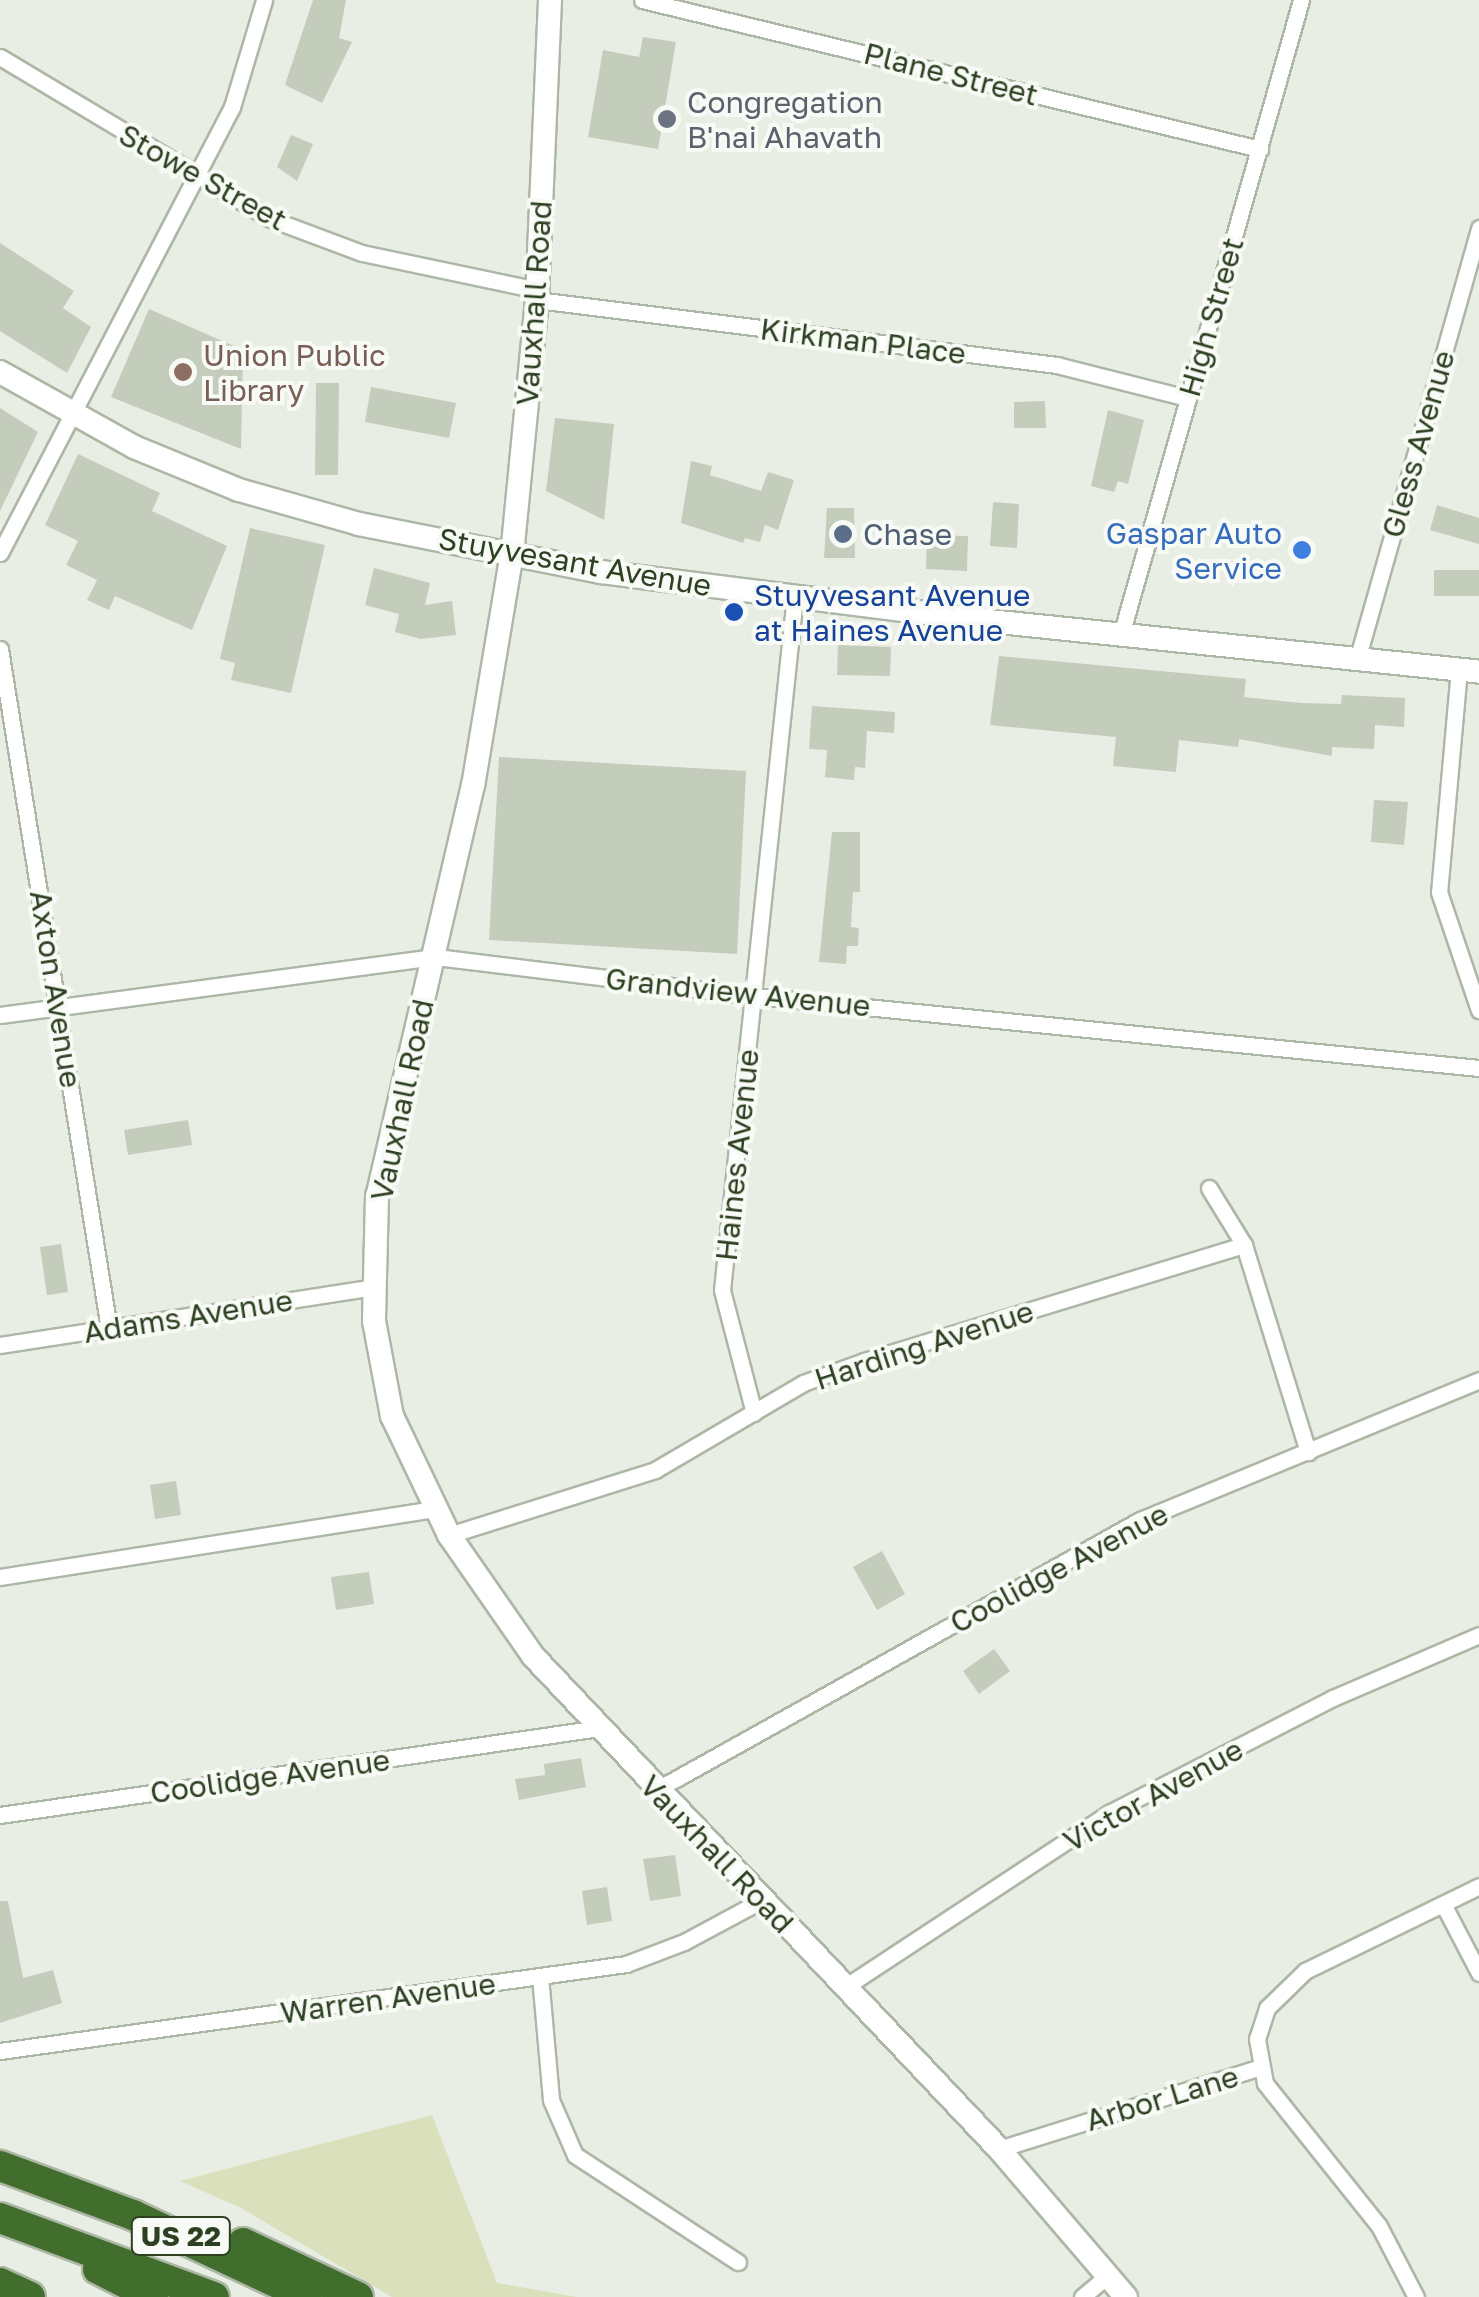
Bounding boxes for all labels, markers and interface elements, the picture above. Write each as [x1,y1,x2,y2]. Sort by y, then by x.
street label: Plane Street [860,35,1042,113]
place label: Congregation B'nai Ahavath [687,84,883,154]
marker: Congregation B'nai Ahavath [656,108,678,130]
street label: Stowe Street [113,116,293,238]
street label: Vauxhall Road [509,199,559,407]
street label: High Street [1171,233,1251,401]
street label: Kirkman Place [758,311,968,371]
place label: Union Public Library [203,337,386,408]
street label: Gless Avenue [1374,346,1462,542]
marker: Union Public Library [172,361,194,383]
place label: Gaspar Auto Service [1106,515,1282,586]
place label: Chase [863,516,952,552]
street label: Stuyvesant Avenue [436,520,714,604]
marker: Chase [832,523,854,545]
marker: Gaspar Auto Service [1291,539,1313,561]
place label: Stuyvesant Avenue at Haines Avenue [754,577,1030,648]
marker: Stuyvesant Avenue at Haines Avenue [723,601,745,623]
street label: Axton Avenue [23,888,89,1090]
street label: Grandview Avenue [604,960,872,1024]
street label: Vauxhall Road [363,996,441,1204]
street label: Haines Avenue [708,1047,766,1263]
street label: Adams Avenue [81,1282,295,1350]
street label: Harding Avenue [810,1293,1038,1397]
street label: Coolidge Avenue [944,1495,1174,1641]
street label: Victor Avenue [1057,1731,1249,1859]
street label: Coolidge Avenue [148,1741,392,1811]
street label: Vauxhall Road [633,1768,801,1940]
street label: Warren Avenue [278,1965,498,2031]
street label: Arbor Lane [1081,2058,1243,2138]
road number: US 22 [128,2213,234,2259]

